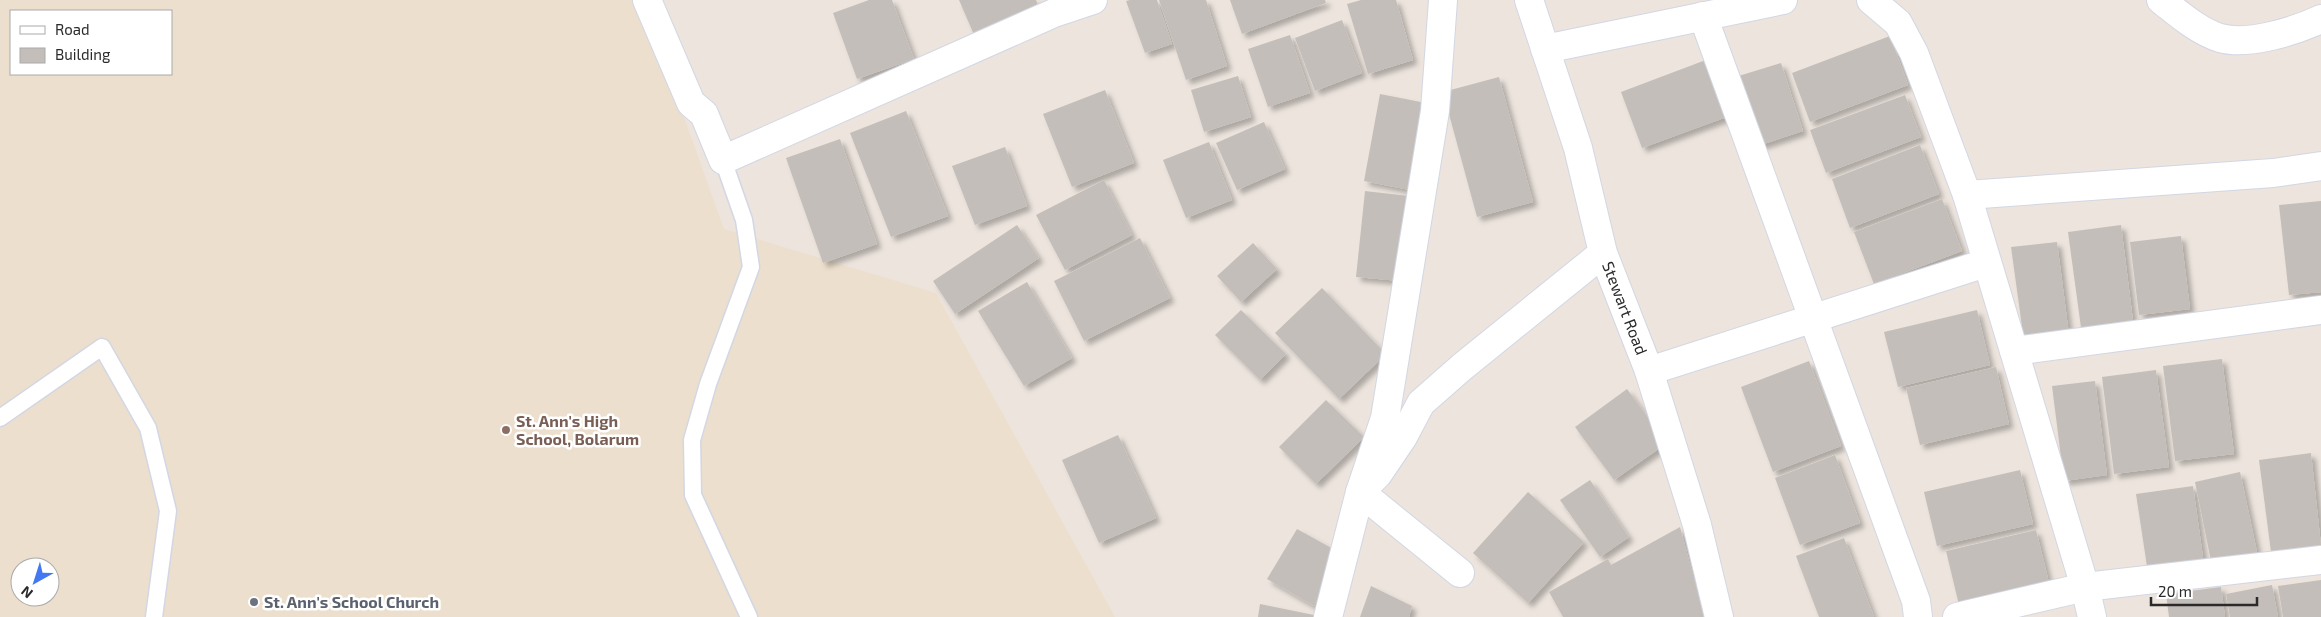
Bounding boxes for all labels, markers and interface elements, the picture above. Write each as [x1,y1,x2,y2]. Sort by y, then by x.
legend [10,10,172,75]
text: Road [55,20,90,38]
text: Building [55,45,111,63]
street label: Stewart Road [1599,258,1652,357]
place label: St. Ann's High School, Bolarum [516,411,639,448]
marker: St. Ann's High School, Bolarum [500,424,512,436]
north arrow [10,557,60,607]
scale bar [2151,574,2257,606]
text: 20 m [2158,582,2192,600]
text: N [17,583,36,602]
place label: St. Ann's School Church [264,592,439,611]
marker: St. Ann's School Church [248,596,260,608]

